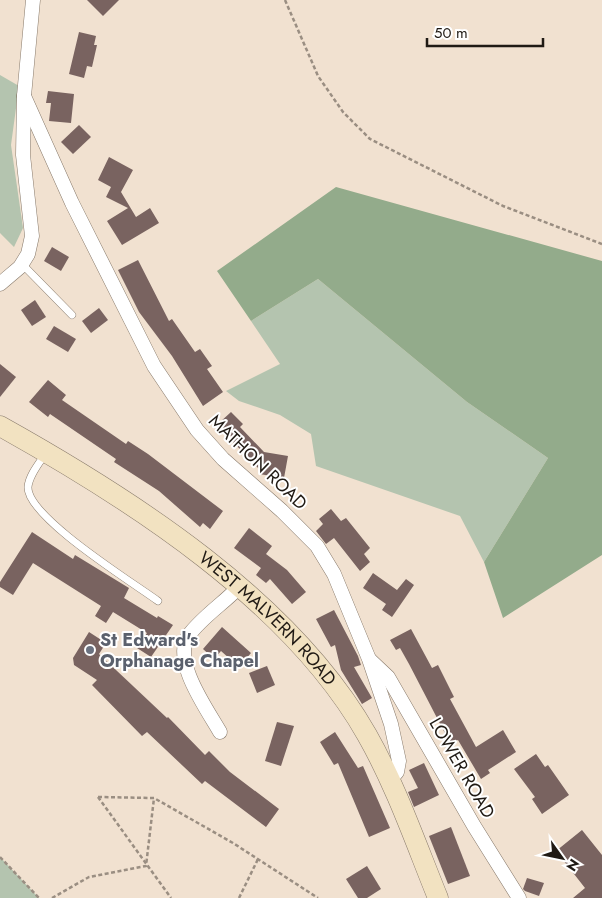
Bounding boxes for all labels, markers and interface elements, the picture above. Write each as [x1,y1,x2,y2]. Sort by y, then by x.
scale bar [427,15,543,47]
text: 50 m [434,22,468,44]
street label: MATHON ROAD [203,408,313,516]
street label: WEST MALVERN ROAD [193,545,342,691]
place label: St Edward's Orphanage Chapel [100,627,259,674]
marker: St Edward's Orphanage Chapel [84,644,96,656]
street label: LOWER ROAD [423,713,501,823]
north arrow [537,833,587,883]
text: N [561,855,584,875]

